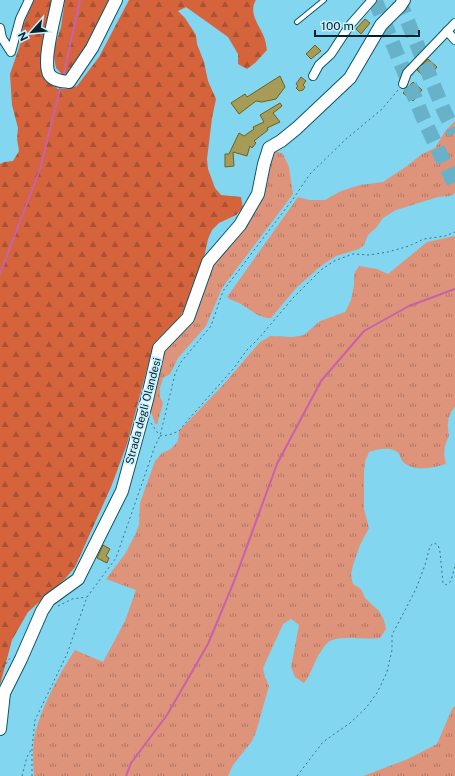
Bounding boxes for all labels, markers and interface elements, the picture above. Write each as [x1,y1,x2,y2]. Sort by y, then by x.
north arrow [12,12,52,52]
scale bar [315,12,419,38]
text: 100 m [321,19,354,33]
text: N [16,30,30,43]
street label: Strada degli Olandesi [123,356,163,466]

